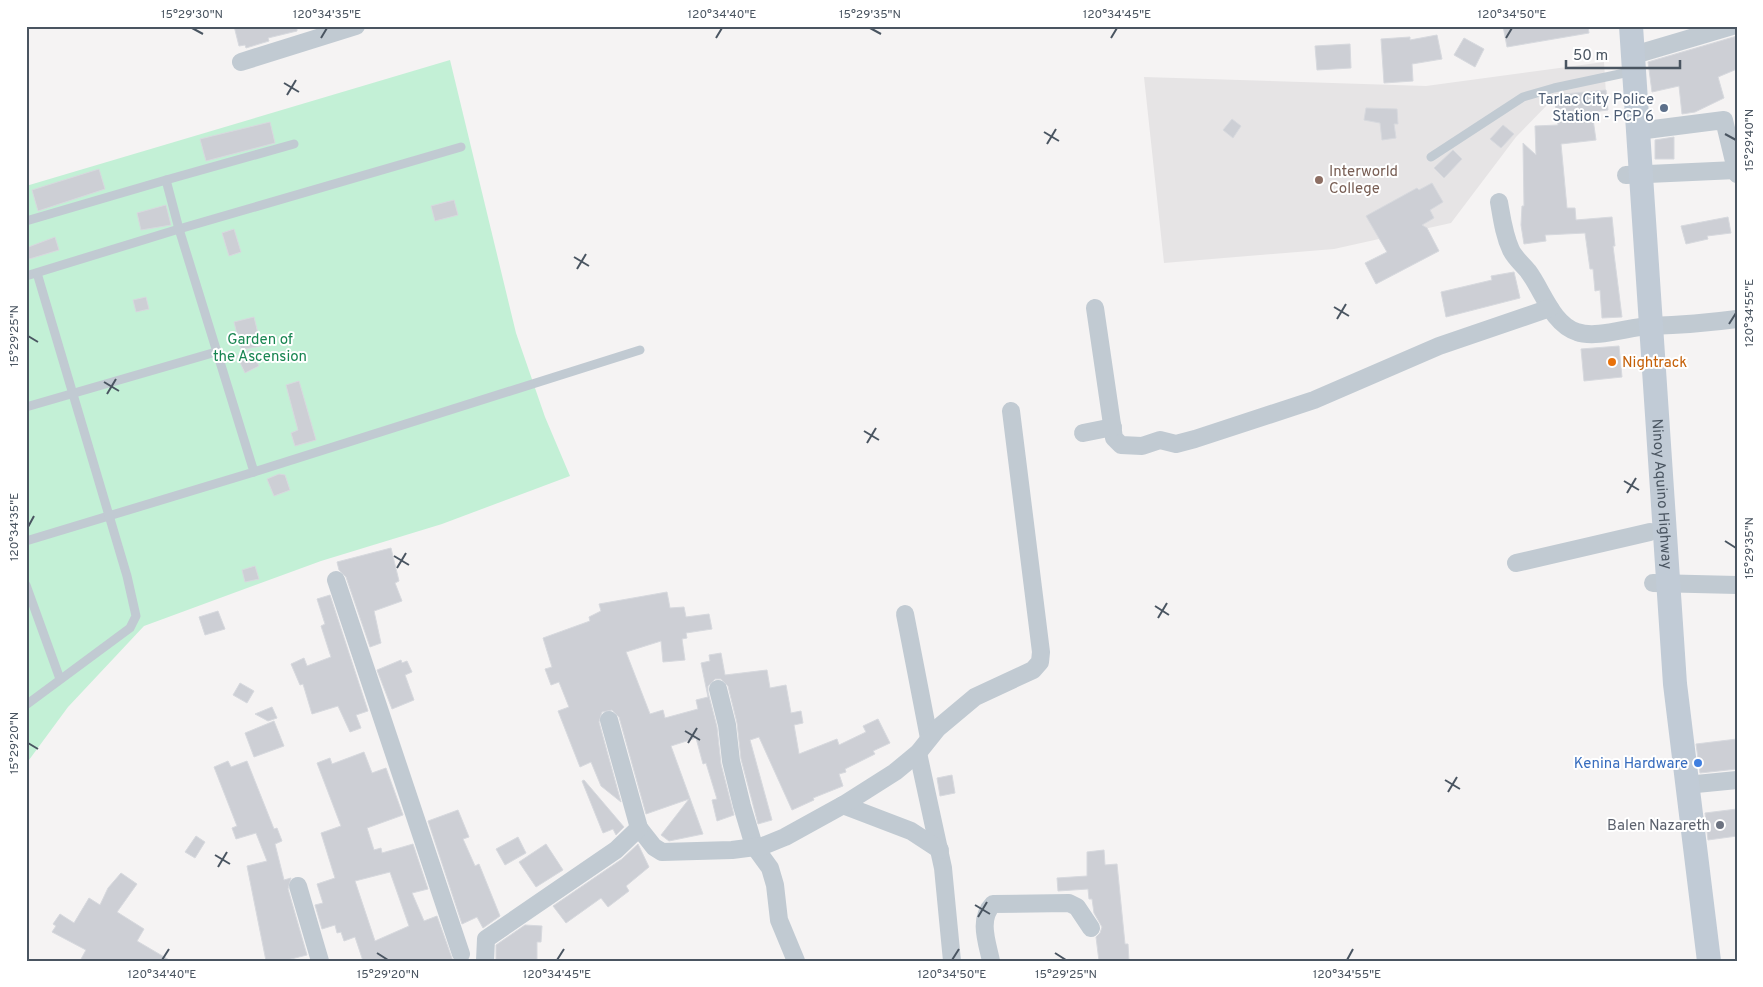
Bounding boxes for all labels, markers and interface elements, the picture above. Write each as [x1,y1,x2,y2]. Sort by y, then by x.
text: 15°29'30"N [161,7,223,23]
text: 120°34'35"E [293,7,361,23]
text: 120°34'40"E [688,7,756,23]
text: 15°29'35"N [839,7,901,23]
text: 120°34'45"E [1083,7,1151,23]
text: 120°34'50"E [1478,7,1546,23]
scale bar [1566,38,1679,70]
text: 50 m [1573,47,1608,66]
place label: Tarlac City Police Station - PCP 6 [1538,91,1654,127]
marker: Tarlac City Police Station - PCP 6 [1658,102,1670,114]
text: 15°29'40"N [1742,109,1758,171]
place label: Interworld College [1329,163,1398,199]
marker: Interworld College [1313,174,1325,186]
text: 120°34'55"E [1742,279,1758,347]
text: 15°29'25"N [7,305,23,367]
park label: Garden of the Ascension [213,331,307,367]
place label: Nightrack [1622,354,1687,373]
marker: Nightrack [1606,356,1618,368]
street label: Ninoy Aquino Highway [1646,418,1675,570]
text: 120°34'35"E [7,493,23,561]
text: 15°29'35"N [1742,517,1758,579]
text: 15°29'20"N [7,712,23,774]
place label: Kenina Hardware [1574,755,1688,774]
marker: Kenina Hardware [1692,757,1704,769]
place label: Balen Nazareth [1607,817,1710,836]
marker: Balen Nazareth [1714,819,1726,831]
text: 120°34'40"E [128,967,196,983]
text: 15°29'20"N [357,967,419,983]
text: 120°34'45"E [523,967,591,983]
text: 120°34'50"E [918,967,986,983]
text: 15°29'25"N [1035,967,1097,983]
text: 120°34'55"E [1313,967,1381,983]

